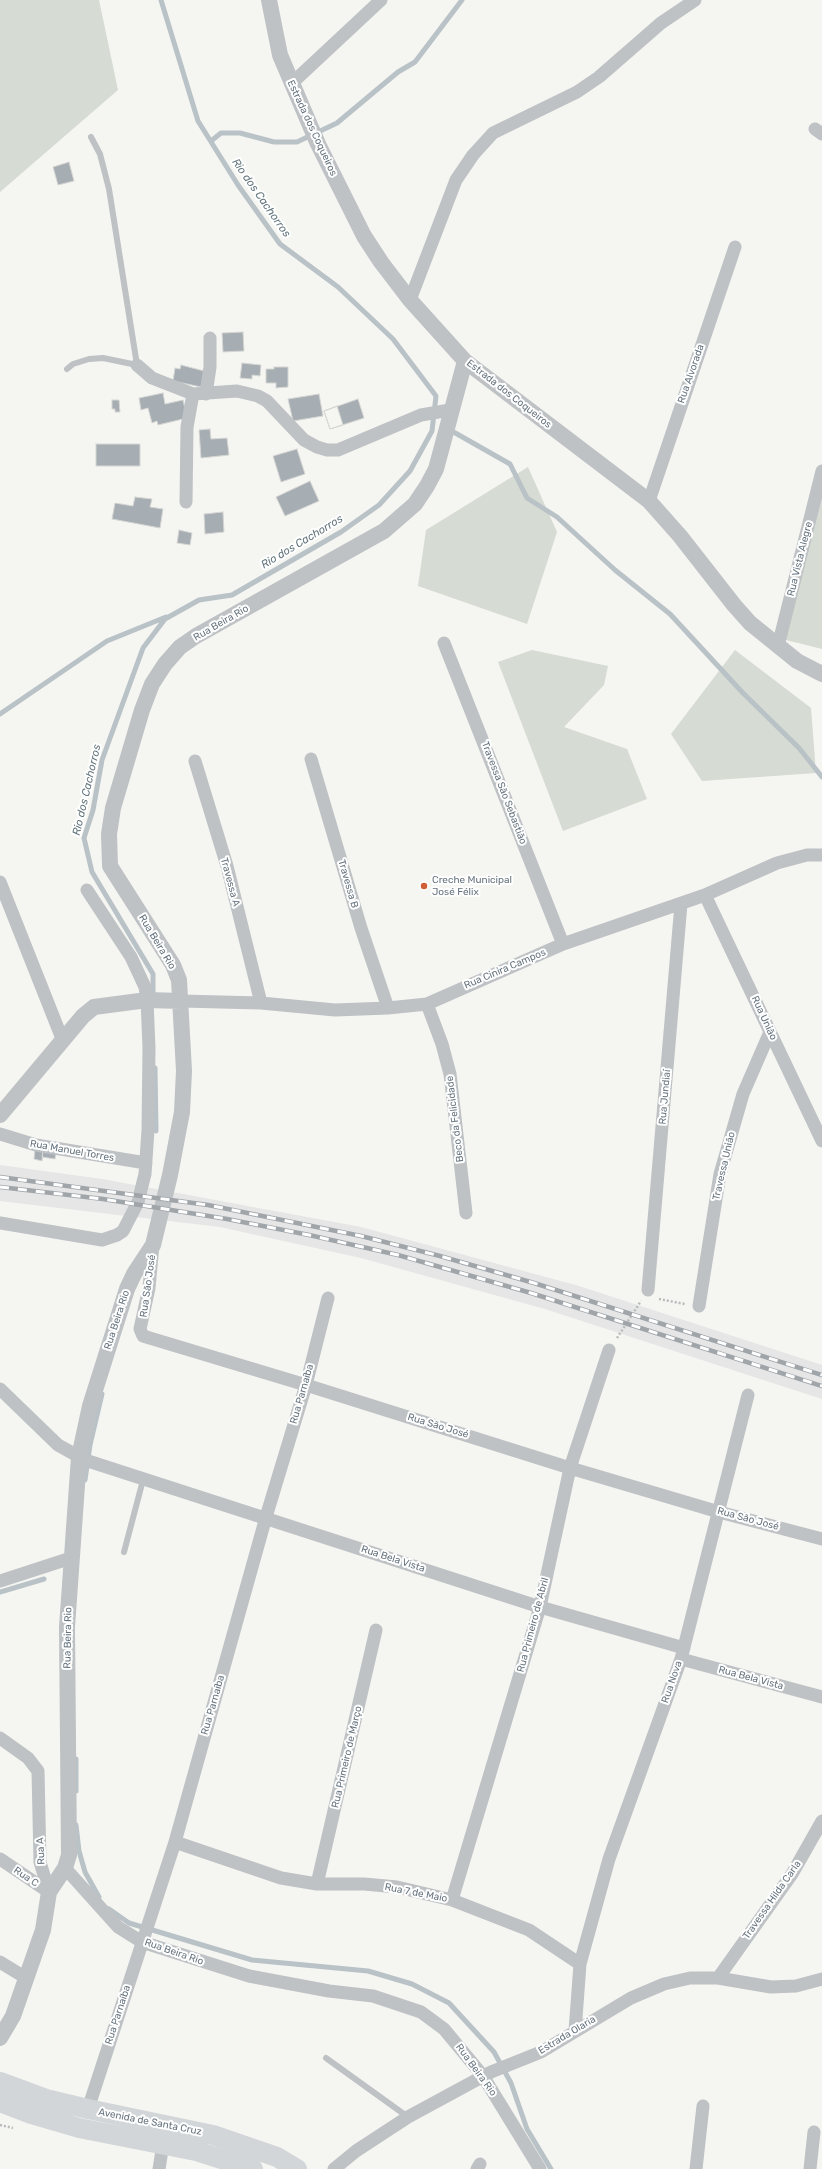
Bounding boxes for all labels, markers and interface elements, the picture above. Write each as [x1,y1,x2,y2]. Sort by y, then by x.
street label: Estrada dos Coqueiros [285,78,339,178]
water label: Rio dos Cachorros [229,156,293,240]
street label: Rua Alvorada [675,343,707,405]
street label: Estrada dos Coqueiros [464,357,554,431]
water label: Rio dos Cachorros [259,512,345,572]
street label: Rua Vista Alegre [785,520,815,598]
street label: Rua Beira Rio [191,602,251,644]
street label: Travessa São Sebastião [479,740,529,846]
water label: Rio dos Cachorros [70,743,104,837]
street label: Travessa A [218,856,242,908]
street label: Travessa B [335,858,361,910]
place label: Creche Municipal José Félix [432,874,512,898]
marker: Creche Municipal José Félix [419,881,429,891]
street label: Rua Beira Rio [136,912,178,972]
street label: Rua Cinira Campos [462,946,548,992]
street label: Rua União [749,994,779,1042]
street label: Rua Jundiaí [657,1069,673,1125]
street label: Beco da Felicidade [444,1075,466,1163]
street label: Travessa União [710,1131,738,1201]
street label: Rua Manuel Torres [29,1138,115,1164]
street label: Rua São José [138,1254,158,1318]
street label: Rua Beira Rio [102,1289,132,1351]
street label: Rua Parnaíba [288,1363,316,1425]
street label: Rua São José [406,1411,470,1441]
street label: Rua São José [716,1505,780,1533]
street label: Rua Bela Vista [359,1543,427,1575]
street label: Rua Primeiro de Abril [515,1576,551,1674]
street label: Rua Beira Rio [61,1607,75,1669]
street label: Rua Nova [659,1659,685,1705]
street label: Rua Bela Vista [717,1664,785,1692]
street label: Rua Parnaíba [199,1674,227,1736]
street label: Rua Primeiro de Março [329,1705,365,1809]
street label: Rua A [34,1837,48,1865]
street label: Travessa Hilda Carla [740,1858,804,1942]
street label: Rua C [11,1864,41,1890]
street label: Rua 7 de Maio [384,1881,448,1905]
street label: Rua Beira Rio [143,1936,205,1968]
street label: Rua Parnaíba [103,1984,133,2046]
street label: Estrada Olaria [536,2013,598,2057]
street label: Rua Beira Rio [453,2042,499,2098]
street label: Avenida de Santa Cruz [97,2106,203,2138]

